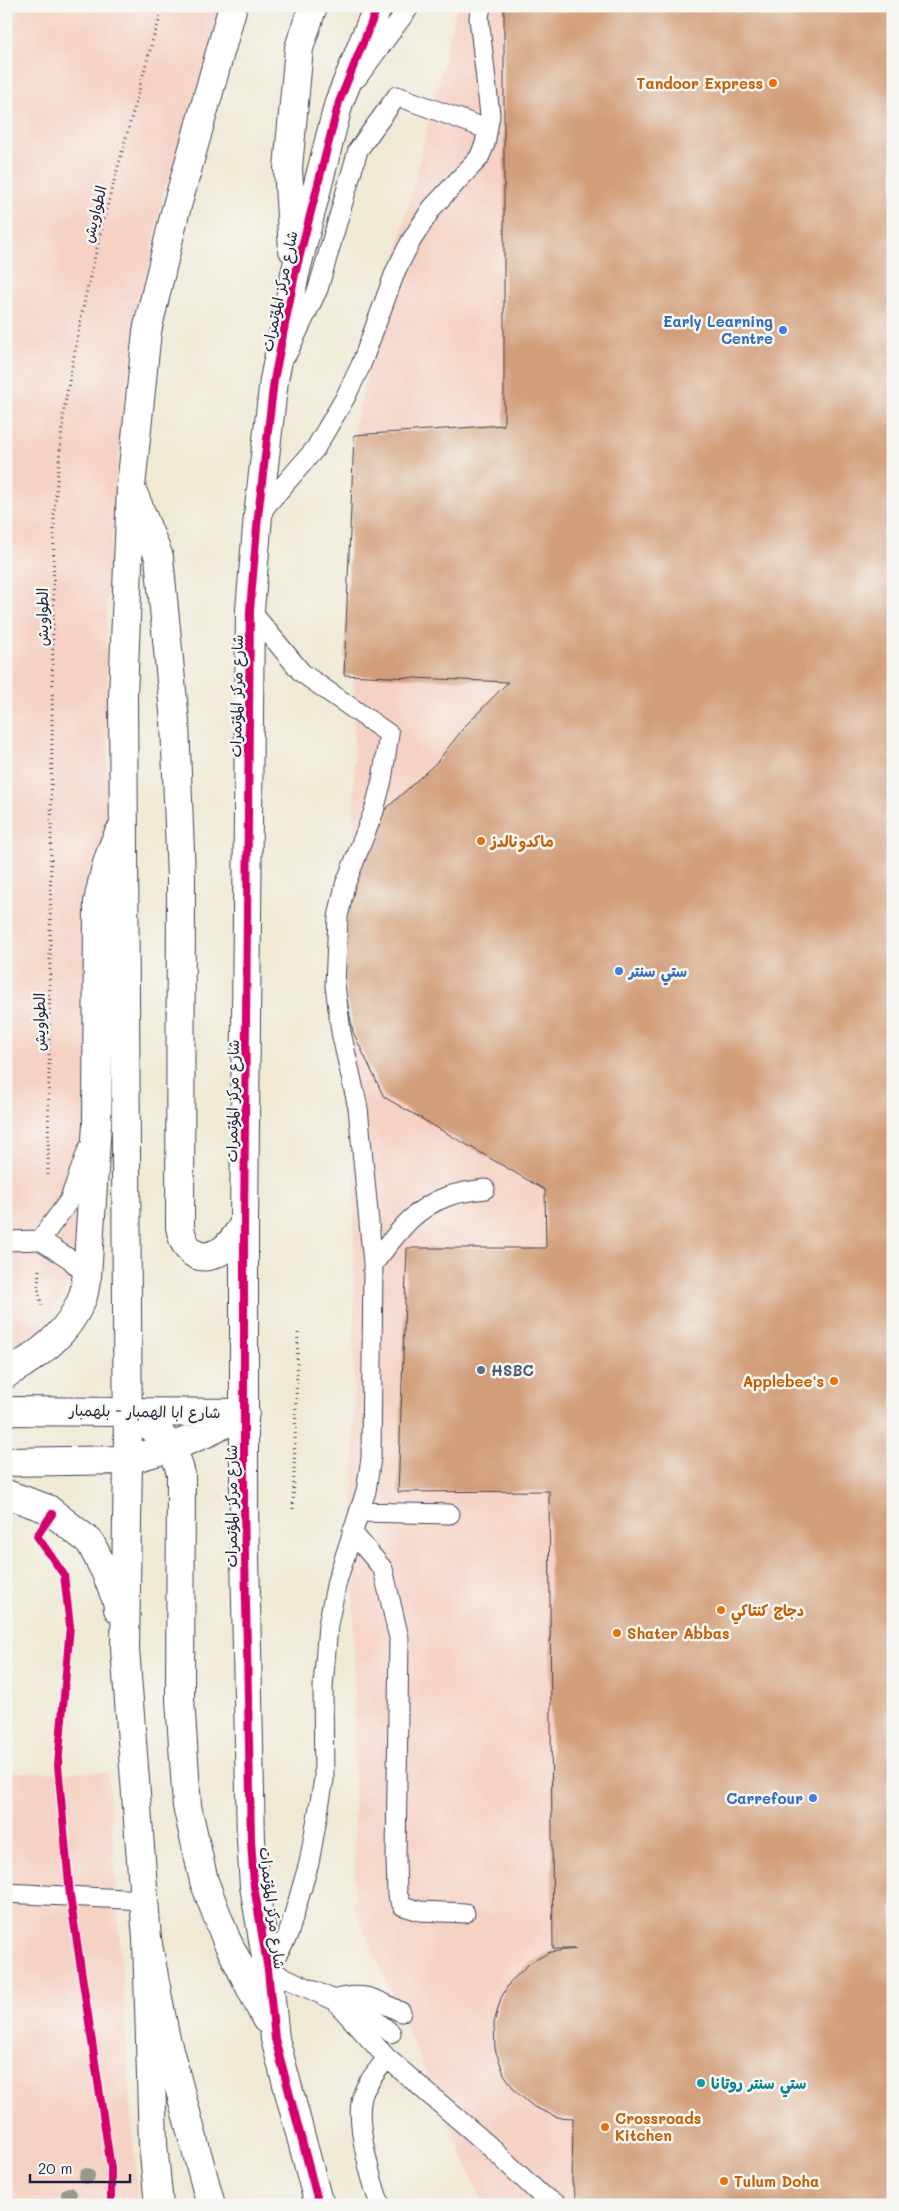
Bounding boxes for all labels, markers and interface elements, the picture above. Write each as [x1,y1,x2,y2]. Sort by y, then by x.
place label: Tandoor Express [637,73,763,93]
marker: Tandoor Express [767,77,779,89]
street label: الطواويش [77,183,111,245]
street label: شارع مركز المؤتمرات [256,229,303,353]
place label: Early Learning Centre [663,311,773,348]
marker: Early Learning Centre [777,324,789,336]
street label: الطواويش [32,588,52,646]
street label: شارع مركز المؤتمرات [225,634,248,758]
place label: ماكدونالدز [489,831,554,852]
marker: ماكدونالدز [475,835,487,847]
place label: ستي سنتر [627,961,687,986]
marker: ستي سنتر [613,965,625,977]
street label: الطواويش [29,993,49,1051]
street label: شارع مركز المؤتمرات [221,1039,244,1163]
place label: HSBC [491,1360,534,1380]
marker: HSBC [475,1364,487,1376]
place label: Applebee's [743,1371,824,1391]
marker: Applebee's [828,1375,840,1387]
street label: شارع ابا الهمبار - بلهمبار [68,1400,221,1423]
street label: شارع مركز المؤتمرات [221,1445,242,1567]
place label: دجاج كنتاكي [731,1600,804,1625]
marker: دجاج كنتاكي [715,1604,727,1616]
place label: Shater Abbas [627,1623,729,1643]
marker: Shater Abbas [611,1627,623,1639]
place label: Carrefour [726,1788,803,1808]
marker: Carrefour [807,1792,819,1804]
street label: شارع مركز المؤتمرات [255,1846,290,1970]
place label: ستي سنتر روتانا [711,2073,806,2098]
marker: ستي سنتر روتانا [695,2077,707,2089]
place label: Crossroads Kitchen [615,2108,701,2145]
marker: Crossroads Kitchen [599,2121,611,2133]
scale bar [30,2151,130,2183]
text: 20 m [38,2158,72,2178]
place label: Tulum Doha [734,2171,819,2191]
marker: Tulum Doha [718,2175,730,2187]

